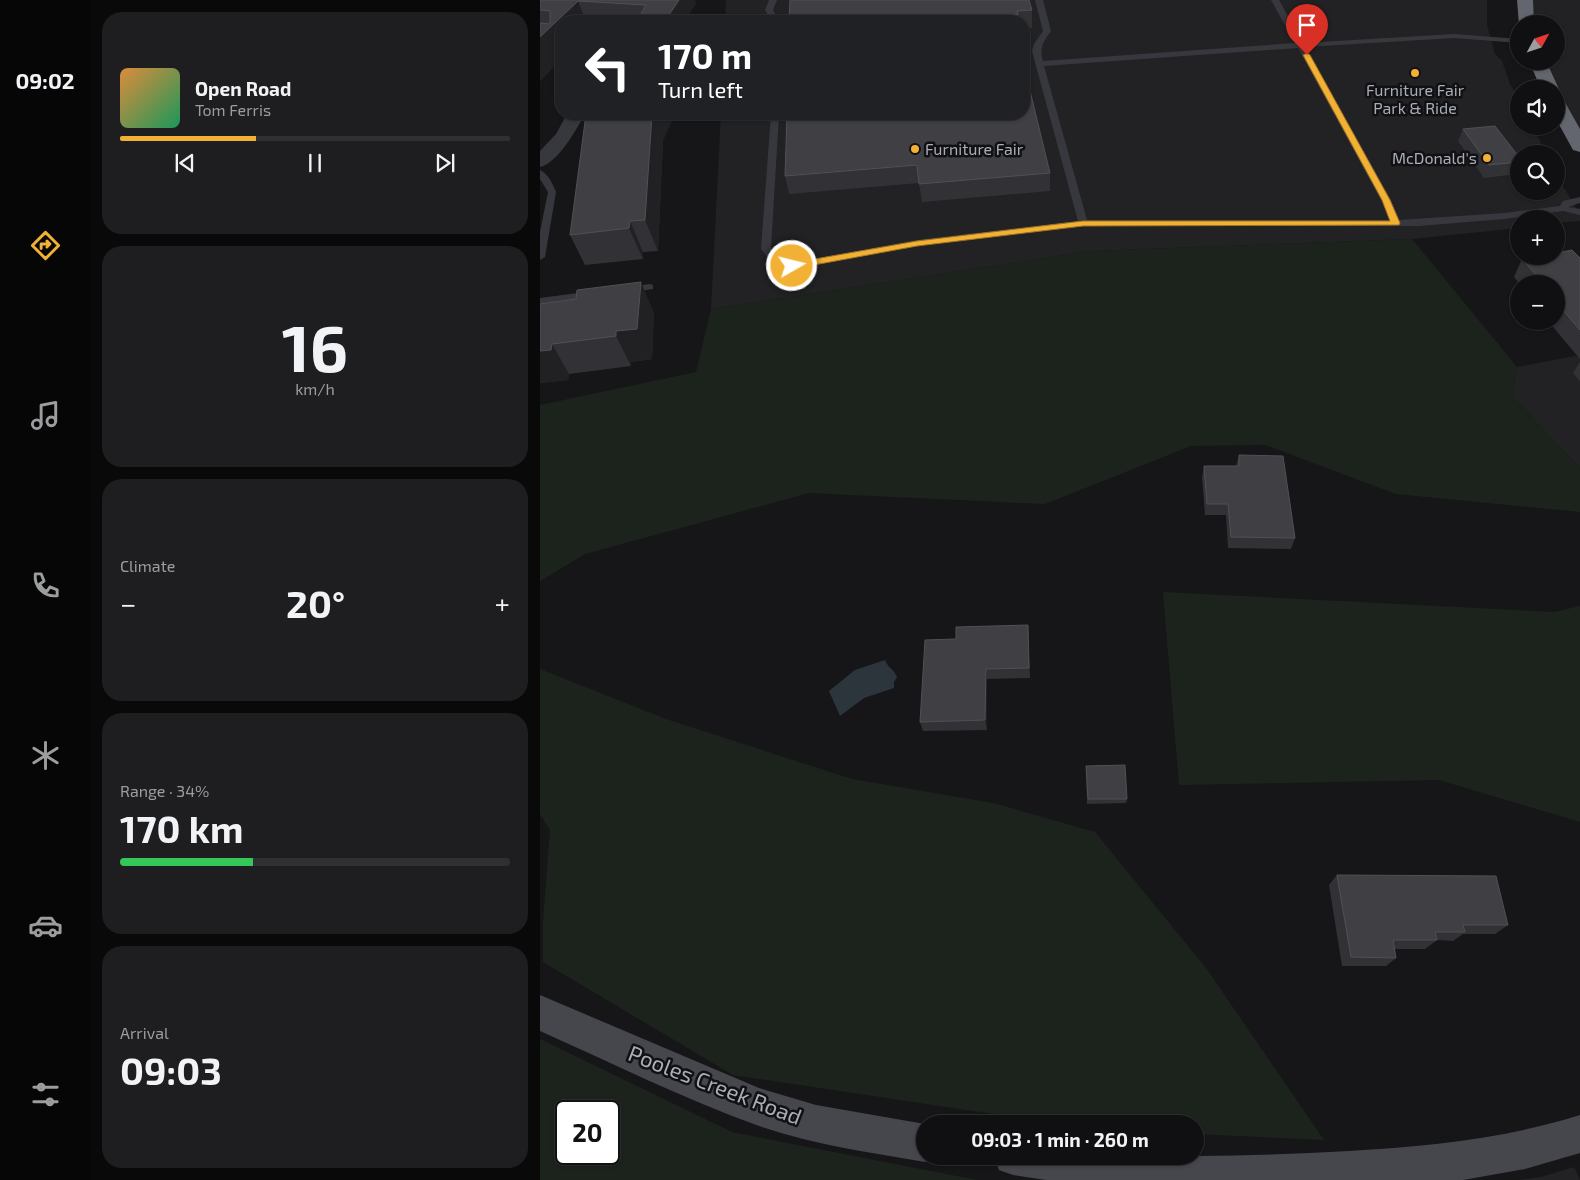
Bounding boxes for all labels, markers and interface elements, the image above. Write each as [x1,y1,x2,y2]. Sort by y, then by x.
pin [1286,4,1328,55]
icon: arrive [1293,11,1321,39]
north arrow [1510,15,1565,70]
map controls [1510,15,1565,330]
text: 170 m [658,34,752,76]
icon: left [575,35,640,100]
text: 09:02 [15,67,75,93]
marker: Furniture Fair Park & Ride [1409,67,1421,79]
text: Turn left [658,76,743,102]
text: Open Road [195,77,291,100]
place label: Furniture Fair Park & Ride [1366,80,1465,117]
button: sound [1510,80,1565,135]
text: Tom Ferris [195,100,271,119]
place label: Furniture Fair [925,139,1024,158]
marker: Furniture Fair [909,143,921,155]
button: search [1510,145,1565,200]
place label: McDonald's [1392,148,1477,167]
icon: previous [171,149,199,177]
icon: pause [301,149,329,177]
icon: next [431,149,459,177]
marker: McDonald's [1481,152,1493,164]
button: + [1510,210,1565,265]
icon: directions [28,228,63,263]
position arrow [765,239,817,291]
button: − [1510,275,1565,330]
text: 16 [282,307,348,385]
text: km/h [295,379,335,398]
icon: music [28,398,63,433]
text: Climate [120,556,175,575]
icon: phone [28,568,63,603]
text: 20° [286,580,345,626]
text: − [120,586,136,620]
text: + [495,586,510,620]
icon: climate [28,738,63,773]
text: Range · 34% [120,781,209,800]
text: 170 km [120,805,243,851]
icon: car [28,908,63,943]
text: Arrival [120,1023,169,1042]
street label: Pooles Creek Road [625,1039,806,1129]
text: 09:03 [120,1047,222,1093]
icon: filters [28,1077,63,1112]
speed limit sign: 20 [555,1100,620,1165]
text: 09:03 · 1 min · 260 m [971,1128,1149,1151]

